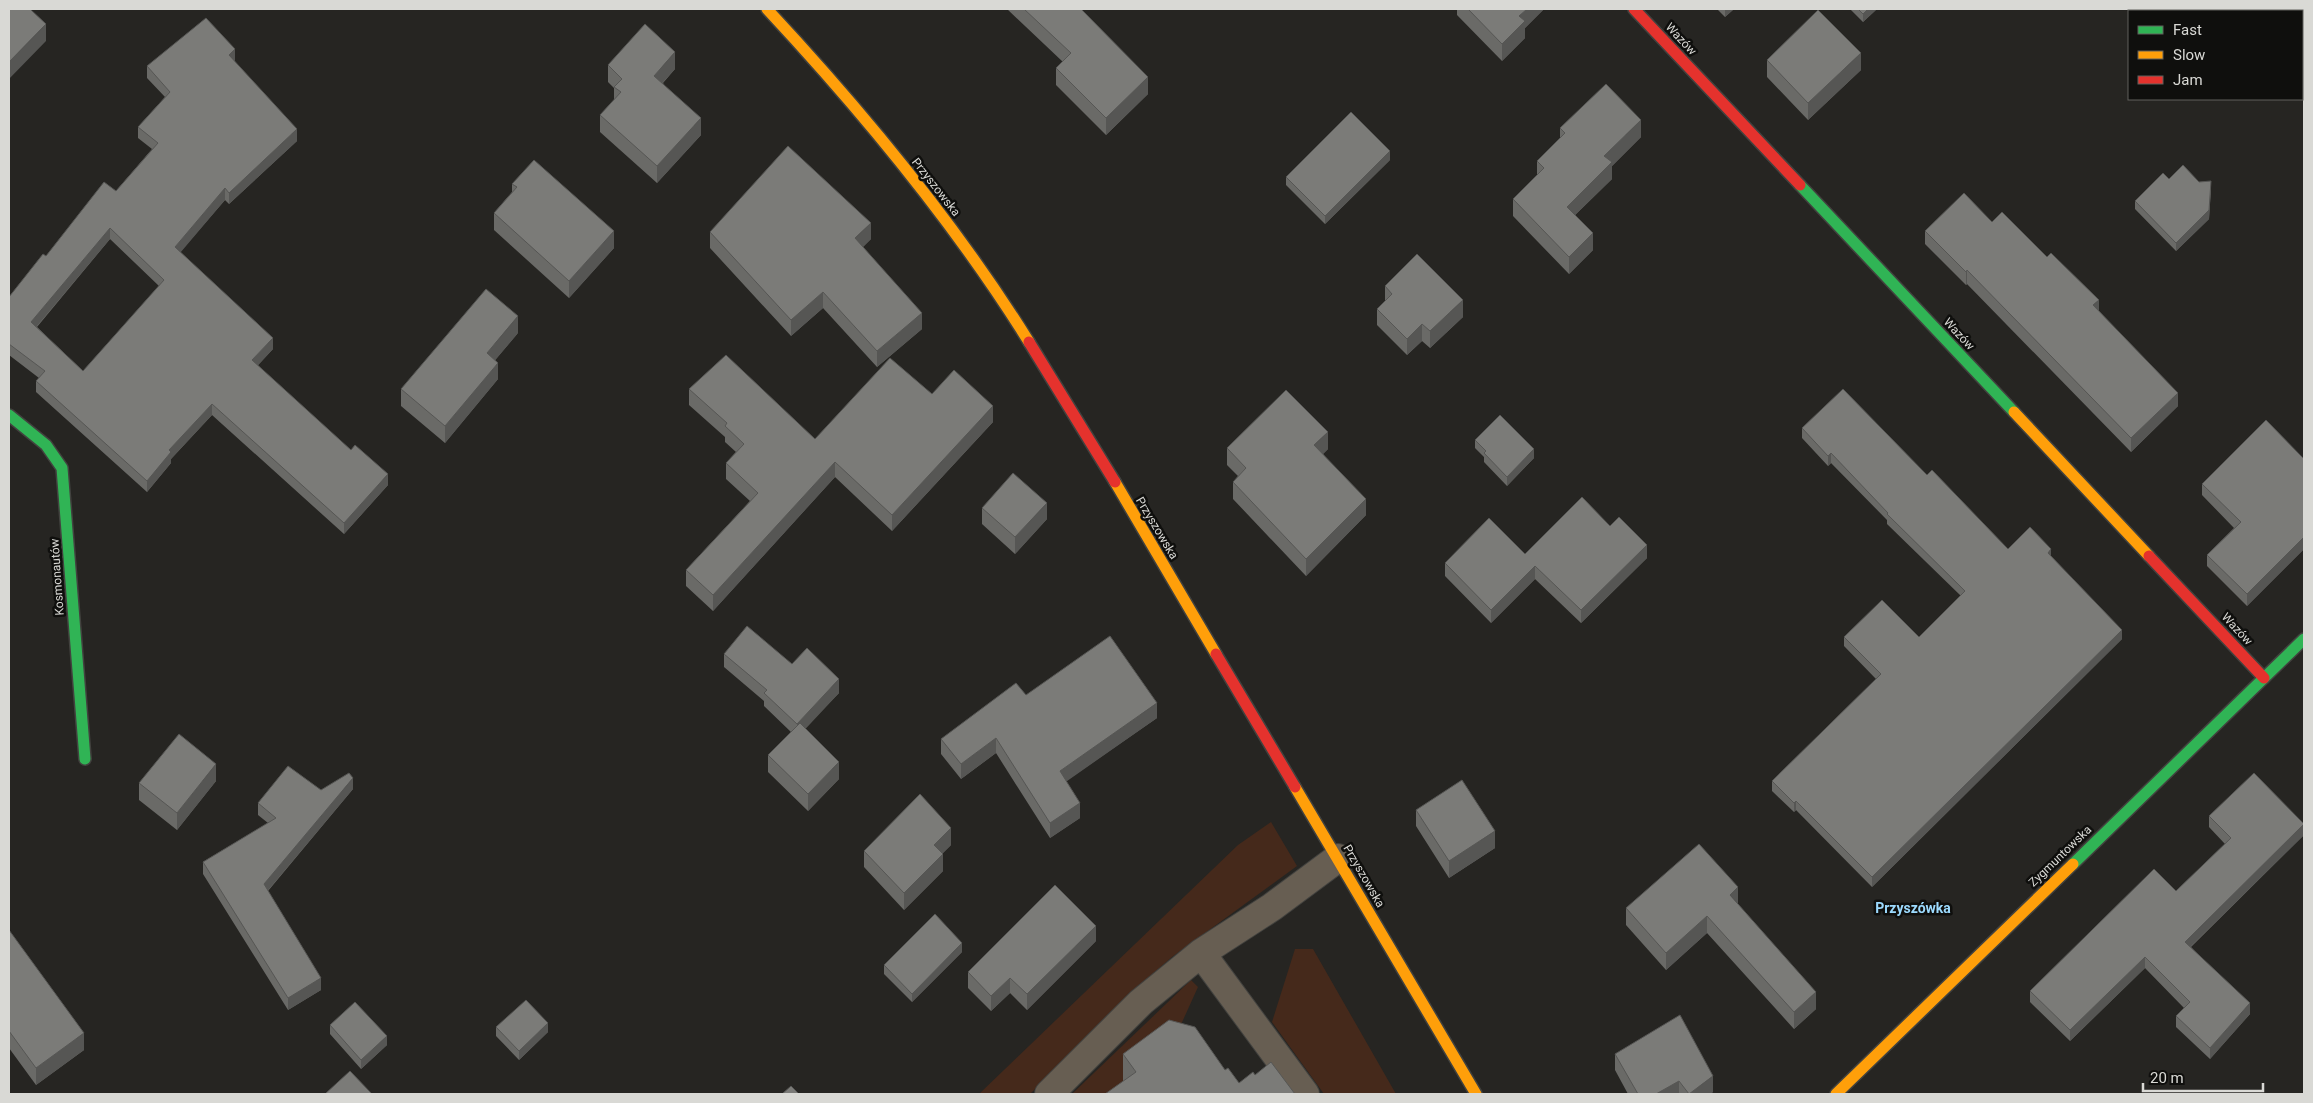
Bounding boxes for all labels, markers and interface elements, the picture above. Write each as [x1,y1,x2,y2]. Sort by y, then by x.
legend [2128,10,2303,100]
street label: Wazów [1663,20,1699,58]
text: Fast [2173,21,2202,39]
text: Slow [2173,46,2205,64]
text: Jam [2173,71,2203,89]
street label: Przyszowska [909,155,963,219]
street label: Wazów [1941,315,1977,353]
street label: Przyszowska [1133,494,1181,562]
street label: Kosmonautów [47,538,67,616]
street label: Wazów [2219,610,2255,648]
street label: Zygmuntowska [2026,823,2094,889]
street label: Przyszowska [1340,842,1388,910]
district label: Przyszówka [1875,900,1951,916]
scale bar [2143,1060,2263,1092]
text: 20 m [2150,1069,2184,1087]

